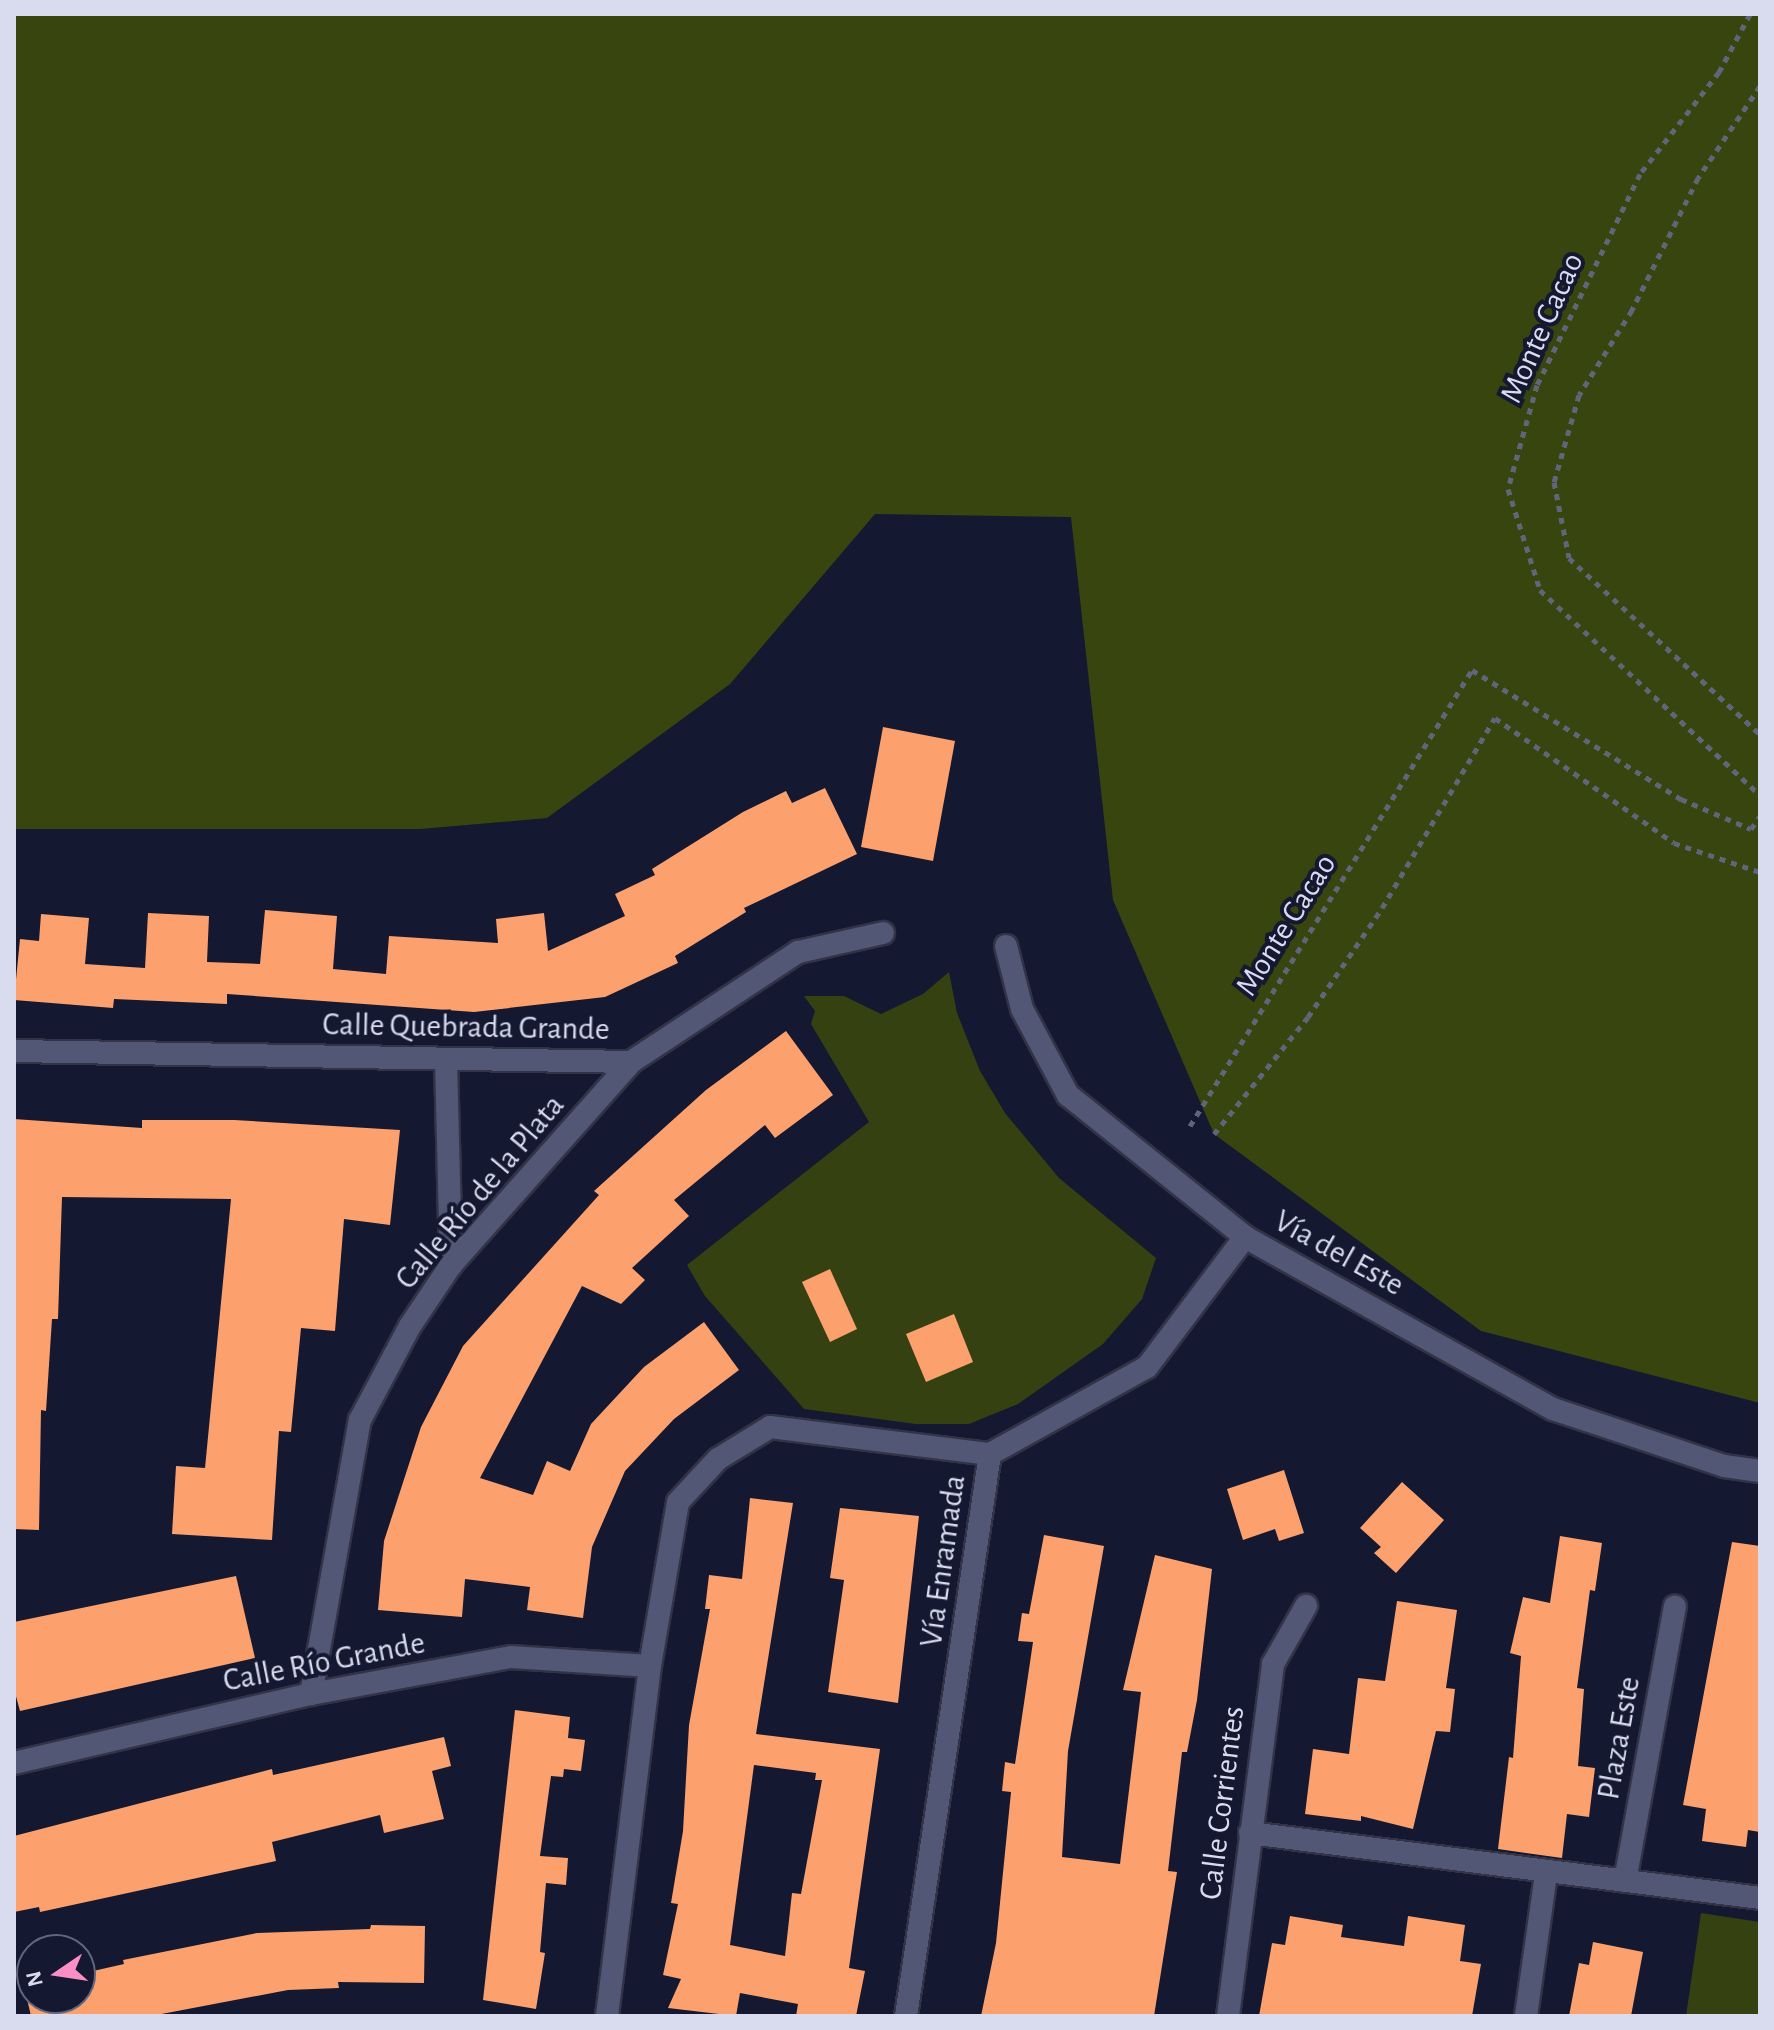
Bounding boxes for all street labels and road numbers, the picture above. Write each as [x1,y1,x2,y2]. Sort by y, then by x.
street label: Monte Cacao [1492,247,1592,409]
street label: Monte Cacao [1227,847,1345,1003]
street label: Calle Quebrada Grande [322,1005,610,1049]
street label: Calle Río de la Plata [387,1087,573,1297]
street label: Vía del Este [1268,1202,1410,1304]
street label: Vía Enramada [912,1472,974,1650]
street label: Calle Río Grande [220,1624,428,1700]
street label: Plaza Este [1589,1673,1649,1803]
street label: Calle Corrientes [1191,1704,1253,1902]

